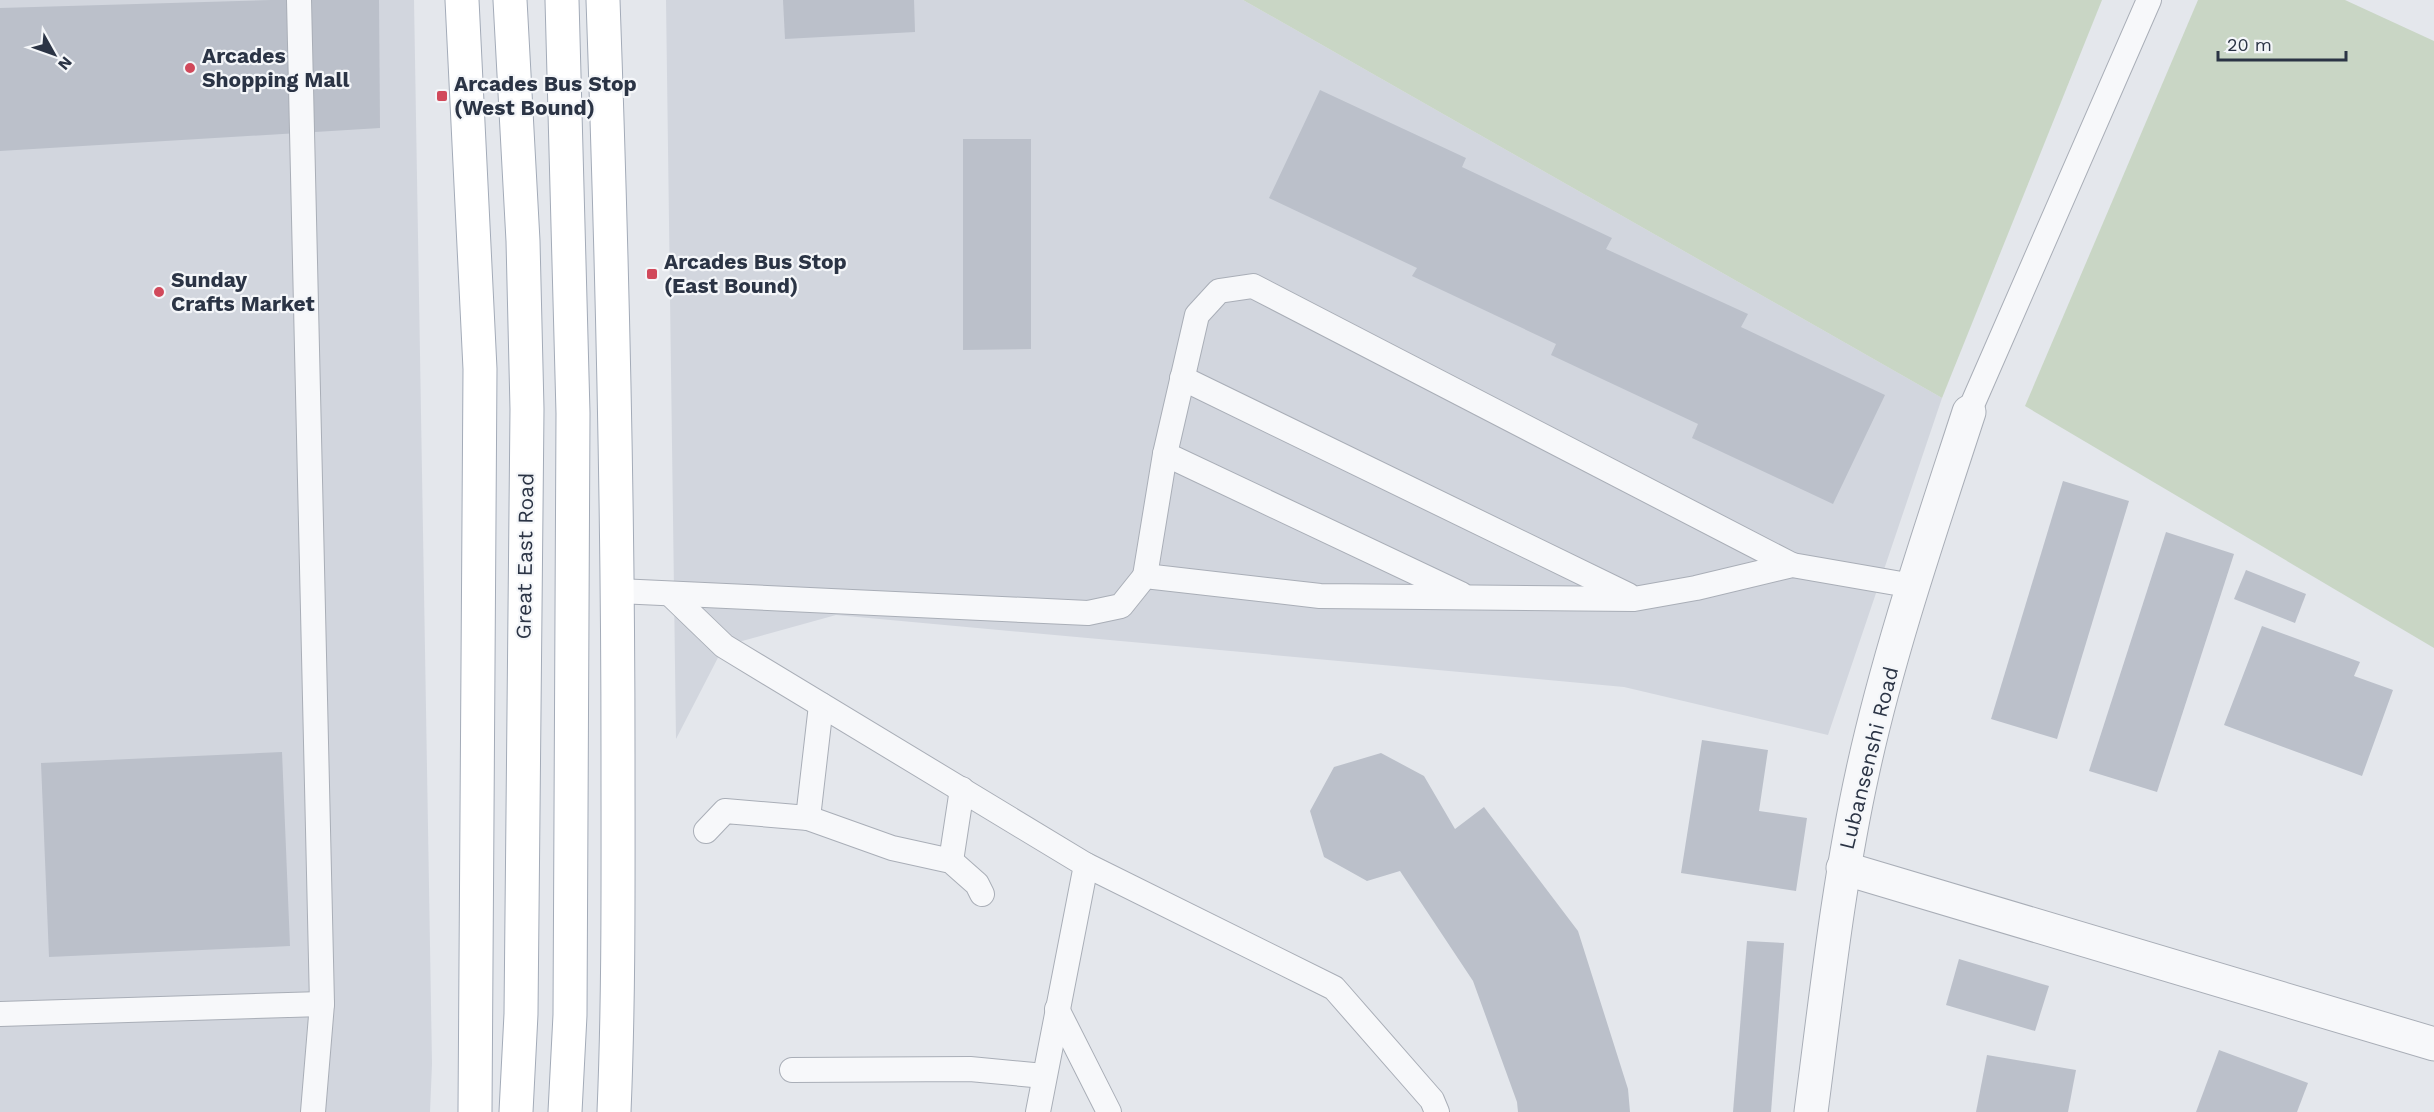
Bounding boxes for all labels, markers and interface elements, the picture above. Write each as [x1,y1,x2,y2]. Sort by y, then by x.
north arrow [24,24,84,84]
scale bar [2218,24,2346,62]
text: 20 m [2227,34,2272,55]
place label: Arcades Shopping Mall [202,43,349,92]
text: N [54,53,76,74]
marker: Arcades Shopping Mall [183,61,197,75]
place label: Arcades Bus Stop (West Bound) [454,71,637,120]
marker: Arcades Bus Stop (West Bound) [435,89,449,103]
place label: Arcades Bus Stop (East Bound) [664,249,847,298]
place label: Sunday Crafts Market [171,267,315,316]
marker: Arcades Bus Stop (East Bound) [645,267,659,281]
marker: Sunday Crafts Market [152,285,166,299]
street label: Great East Road [511,473,538,639]
street label: Lubansenshi Road [1834,664,1903,852]

